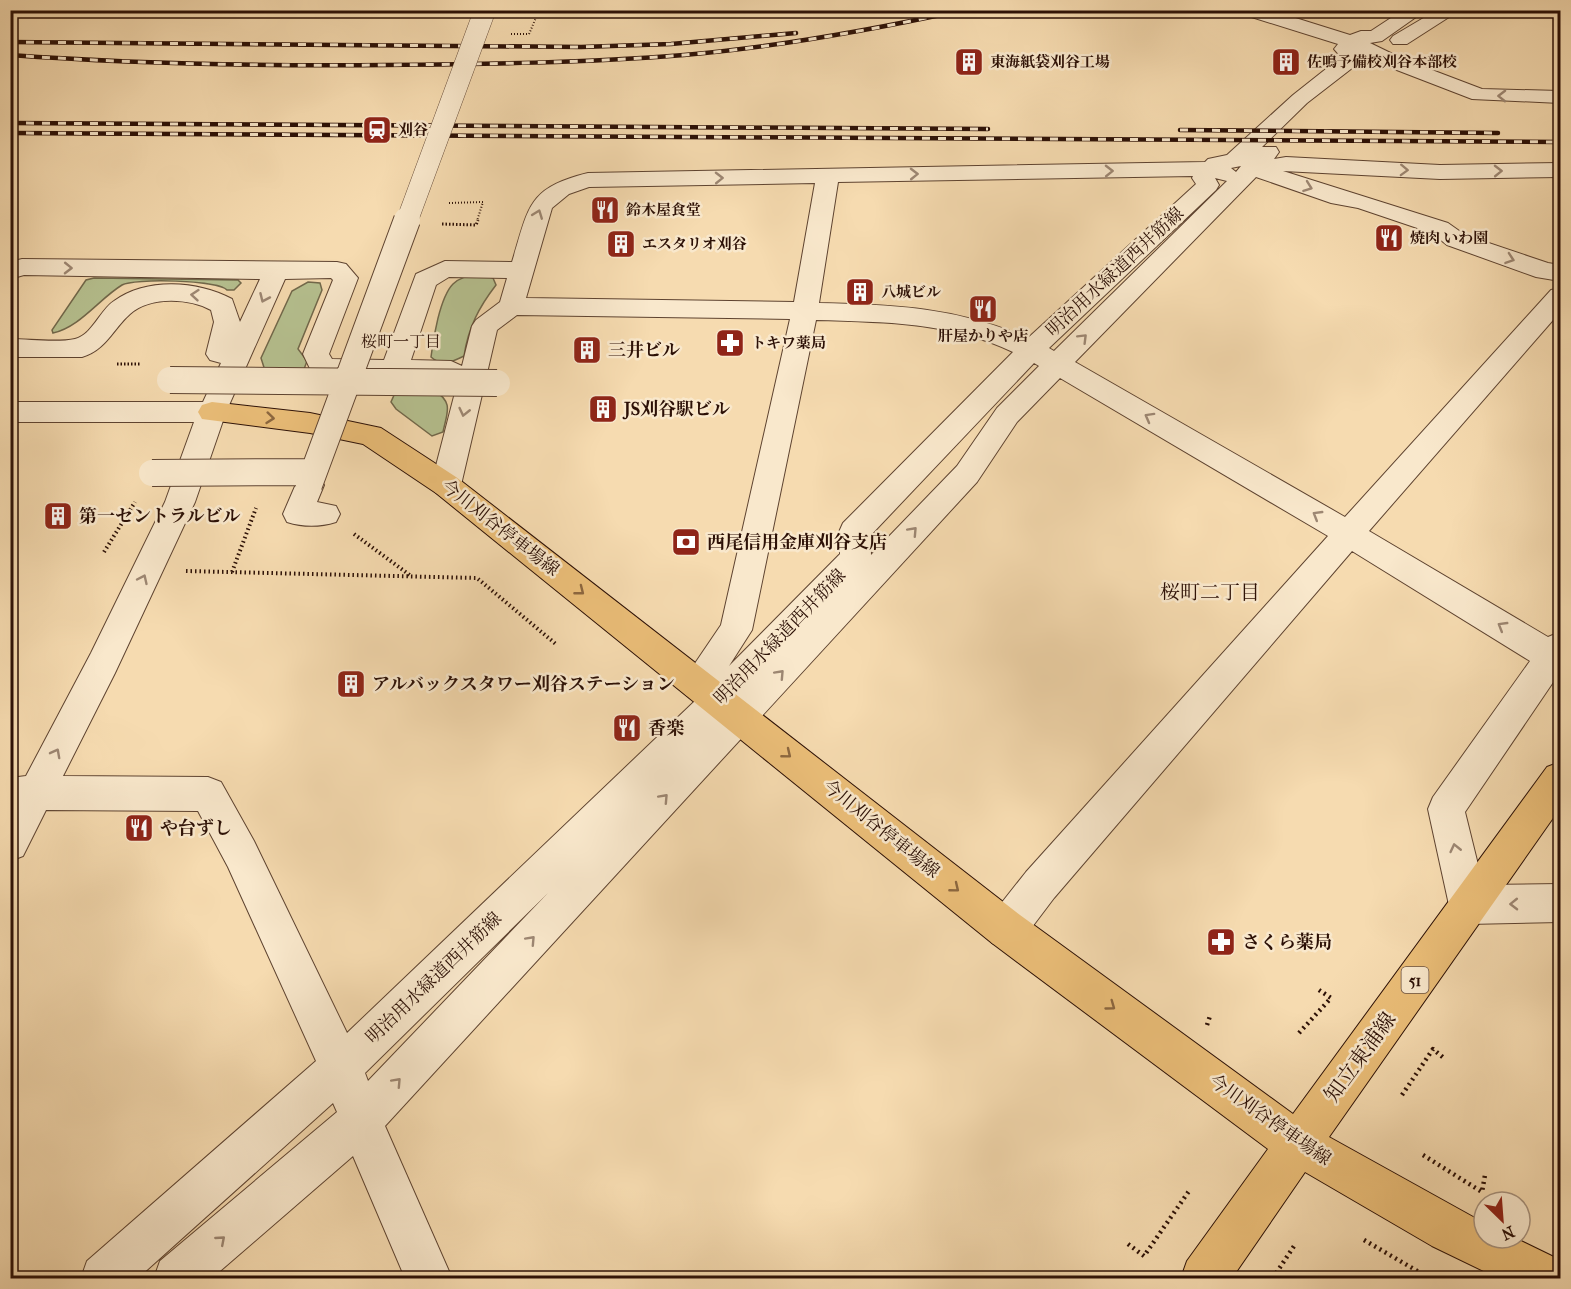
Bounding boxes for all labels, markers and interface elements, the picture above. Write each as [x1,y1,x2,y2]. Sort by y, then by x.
building icon: 東海紙袋刈谷工場 [953,46,985,78]
building icon: 佐鳴予備校刈谷本部校 [1270,46,1302,78]
place label: 東海紙袋刈谷工場 [990,53,1110,71]
place label: 佐鳴予備校刈谷本部校 [1307,53,1457,71]
one-way arrow [1498,89,1507,102]
station icon: 刈谷 [361,114,393,146]
place label: 刈谷 [398,121,428,139]
one-way arrow [1399,164,1408,177]
one-way arrow [1104,165,1113,178]
one-way arrow [1494,165,1503,177]
one-way arrow [909,168,918,181]
one-way arrow [714,171,723,184]
one-way arrow [1302,180,1312,193]
restaurant icon: 鈴木屋食堂 [589,194,621,226]
place label: 鈴木屋食堂 [626,201,701,219]
street label: 明治用水緑道西井筋線 [1042,203,1188,341]
one-way arrow [531,210,544,220]
restaurant icon: 焼肉 いわ園 [1373,222,1405,254]
building icon: エスタリオ刈谷 [605,228,637,260]
place label: 焼肉 いわ園 [1410,229,1488,247]
place label: エスタリオ刈谷 [642,235,747,253]
one-way arrow [1504,251,1515,264]
one-way arrow [64,261,73,274]
building icon: 八城ビル [844,276,876,308]
place label: 八城ビル [881,283,941,301]
one-way arrow [190,289,199,302]
one-way arrow [259,291,271,302]
restaurant icon: 肝屋かりや店 [967,293,999,325]
pharmacy icon: トキワ薬局 [714,327,746,359]
place label: 肝屋かりや店 [938,327,1028,345]
district label: 桜町一丁目 [361,332,441,351]
building icon: 三井ビル [571,334,603,366]
place label: トキワ薬局 [751,334,826,352]
one-way arrow [1075,334,1086,345]
place label: 三井ビル [608,340,680,361]
building icon: JS刈谷駅ビル [587,393,619,425]
place label: JS刈谷駅ビル [622,399,730,420]
one-way arrow [459,407,472,417]
one-way arrow [266,412,275,424]
one-way arrow [1145,413,1155,424]
street label: 今川刈谷停車場線 [437,475,563,581]
building icon: 第一セントラルビル [42,500,74,532]
place label: 第一セントラルビル [79,506,240,527]
one-way arrow [1313,510,1323,522]
bank icon: 西尾信用金庫刈谷支店 [670,526,702,558]
one-way arrow [906,528,917,539]
place label: 西尾信用金庫刈谷支店 [707,532,887,553]
street label: 明治用水緑道西井筋線 [710,565,850,709]
one-way arrow [136,574,148,585]
district label: 桜町二丁目 [1160,581,1260,604]
one-way arrow [573,584,584,595]
one-way arrow [1498,622,1508,634]
building icon: アルバックスタワー刈谷ステーション [335,668,367,700]
one-way arrow [773,670,784,681]
place label: アルバックスタワー刈谷ステーション [372,674,675,695]
restaurant icon: 香楽 [611,712,643,744]
place label: 香楽 [648,718,684,739]
one-way arrow [780,746,791,757]
one-way arrow [48,748,60,759]
street label: 今川刈谷停車場線 [818,776,944,882]
one-way arrow [657,794,668,805]
restaurant icon: や台ずし [123,812,155,844]
place label: や台ずし [160,818,232,839]
one-way arrow [1450,844,1463,854]
one-way arrow [949,881,960,892]
one-way arrow [1510,898,1519,911]
street label: 明治用水緑道西井筋線 [362,908,506,1048]
pharmacy icon: さくら薬局 [1205,926,1237,958]
place label: さくら薬局 [1242,932,1332,953]
one-way arrow [524,936,535,946]
road number: 51 [1402,967,1428,993]
one-way arrow [1104,999,1115,1010]
street label: 知立東浦線 [1319,1007,1401,1107]
street label: 今川刈谷停車場線 [1205,1070,1335,1170]
one-way arrow [390,1078,401,1088]
north arrow [1472,1190,1532,1250]
text: N [1498,1222,1518,1245]
one-way arrow [214,1236,225,1247]

